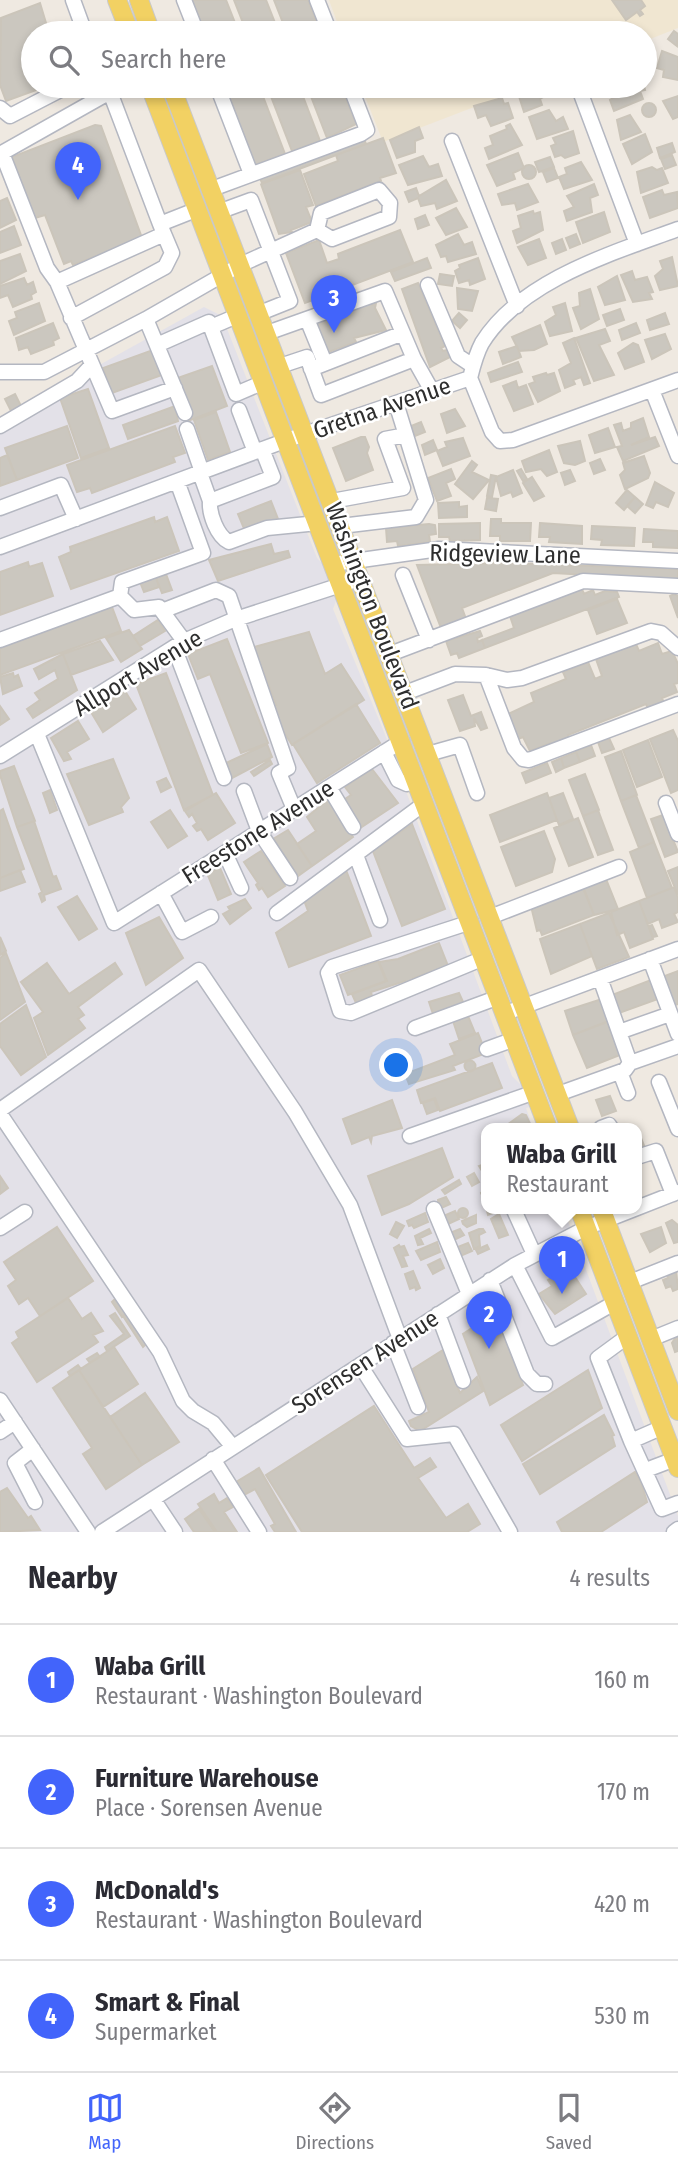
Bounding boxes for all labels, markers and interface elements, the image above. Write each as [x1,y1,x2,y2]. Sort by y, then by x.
search box [21,21,657,98]
icon: search [45,41,83,79]
text: Search here [101,44,226,75]
pin: 4 [55,142,101,200]
pin: 3 [311,275,357,333]
street label: Gretna Avenue [310,371,454,445]
street label: Washington Boulevard [320,499,424,713]
street label: Ridgeview Lane [429,539,581,569]
street label: Allport Avenue [69,624,207,722]
street label: Freestone Avenue [177,774,339,890]
your location [379,1048,413,1082]
popup [481,1123,642,1214]
text: Waba Grill [506,1139,617,1170]
text: Restaurant [506,1170,609,1198]
pin: 1 [539,1236,585,1294]
pin: 2 [466,1291,512,1349]
street label: Sorensen Avenue [286,1304,444,1420]
text: Nearby [28,1560,117,1596]
text: 4 results [569,1564,650,1592]
text: Waba Grill [95,1651,205,1682]
text: 1 [46,1666,56,1694]
text: 160 m [595,1666,650,1694]
text: Restaurant · Washington Boulevard [95,1682,423,1710]
text: Furniture Warehouse [95,1763,319,1794]
text: 2 [46,1778,56,1806]
text: 170 m [597,1778,650,1806]
text: Place · Sorensen Avenue [95,1794,323,1822]
text: McDonald's [95,1875,219,1906]
text: 3 [46,1890,56,1918]
text: 420 m [594,1890,650,1918]
text: Restaurant · Washington Boulevard [95,1906,423,1934]
text: Smart & Final [95,1987,240,2018]
text: 4 [45,2002,57,2030]
text: 530 m [594,2002,650,2030]
text: Supermarket [95,2018,216,2046]
tab: Map [86,2089,124,2154]
tab: Directions [296,2089,374,2154]
tab: Saved [546,2089,592,2154]

